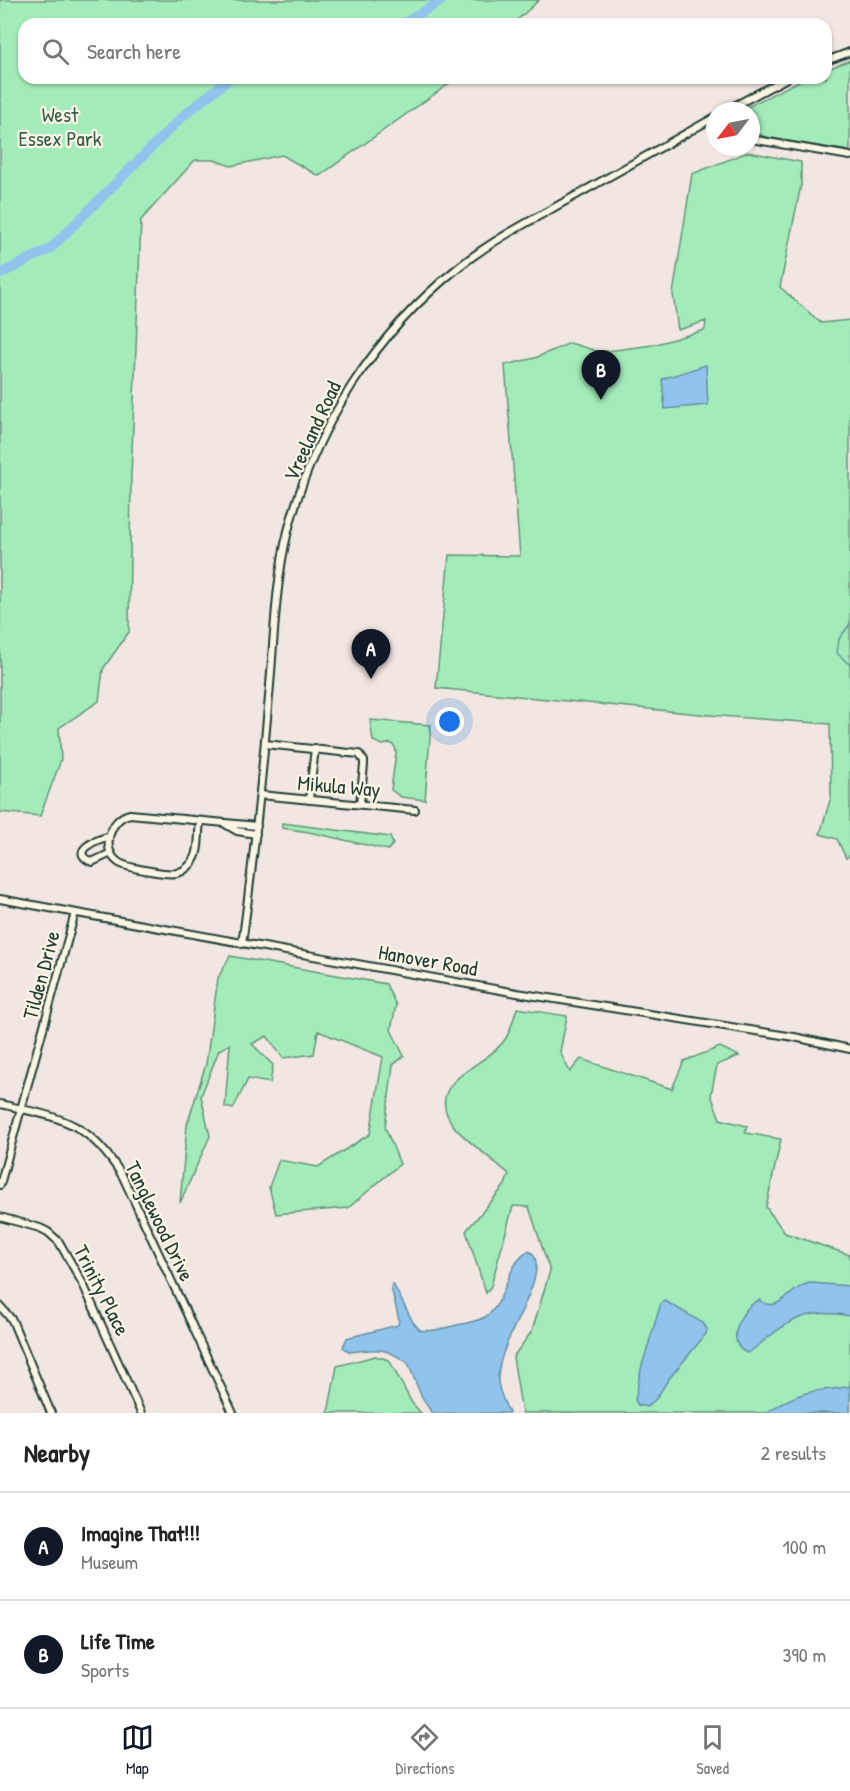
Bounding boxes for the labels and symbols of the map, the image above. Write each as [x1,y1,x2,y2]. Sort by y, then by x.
park label: West Essex Park [18,100,102,153]
north arrow [706,102,760,156]
pin: B [582,350,620,400]
street label: Vreeland Road [276,376,348,486]
pin: A [352,630,391,679]
your location [435,707,464,736]
street label: Mikula Way [296,768,382,804]
street label: Tilden Drive [15,928,67,1022]
street label: Hanover Road [376,937,480,983]
street label: Tanglewood Drive [118,1156,202,1286]
street label: Trinity Place [67,1240,137,1340]

